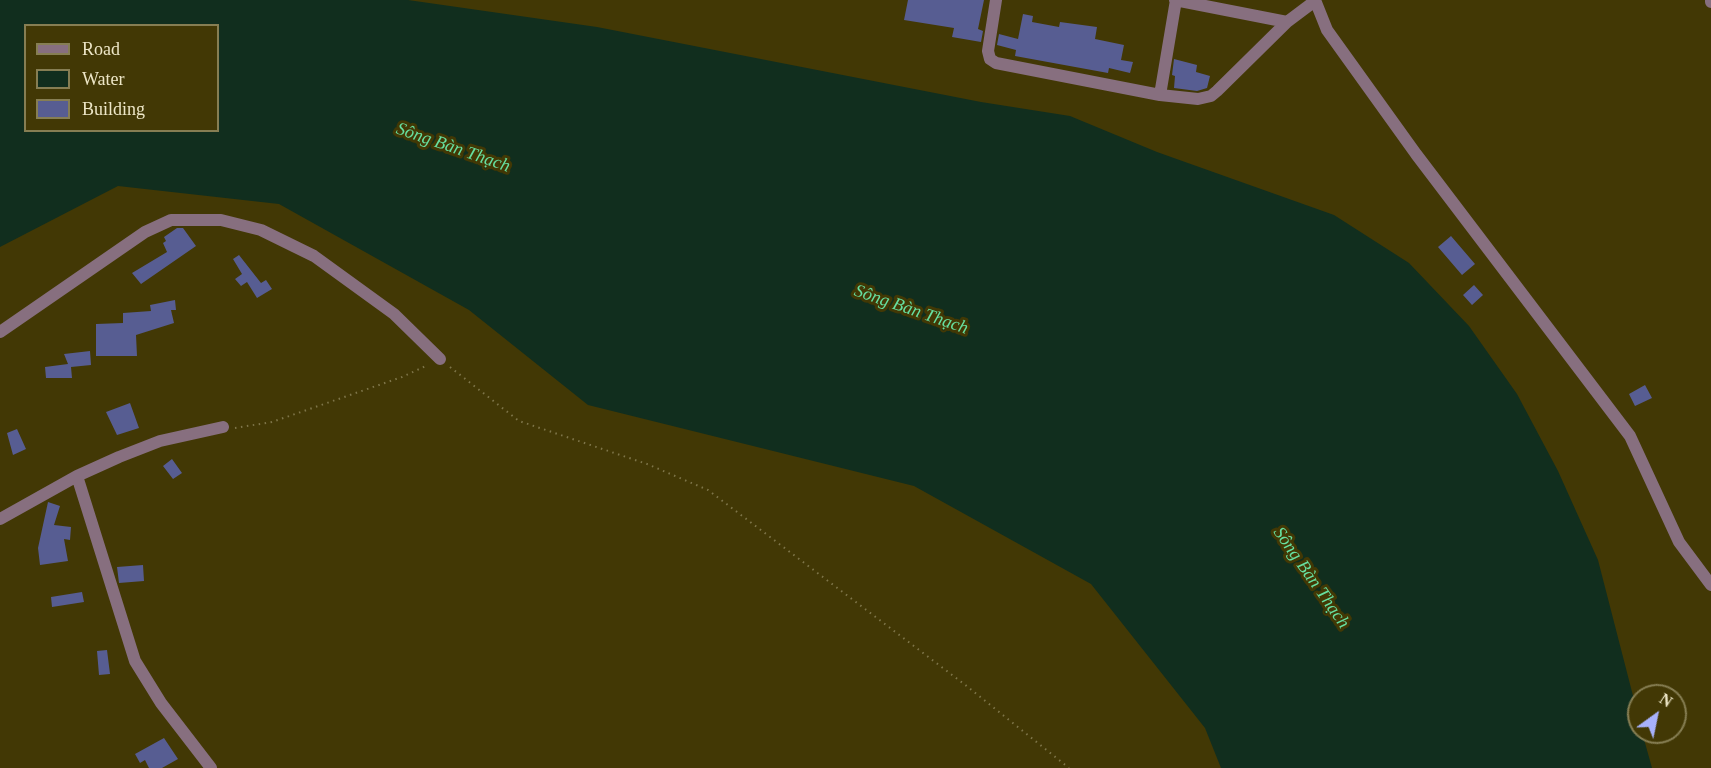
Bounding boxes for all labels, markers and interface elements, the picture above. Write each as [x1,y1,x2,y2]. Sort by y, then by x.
legend [24,24,219,132]
text: Road [82,39,120,59]
text: Water [82,69,125,89]
text: Building [82,99,145,119]
water label: Sông Bàn Thạch [393,118,513,178]
water label: Sông Bàn Thạch [851,280,971,340]
water label: Sông Bàn Thạch [1268,523,1354,633]
north arrow [1627,684,1687,744]
text: N [1657,690,1675,710]

